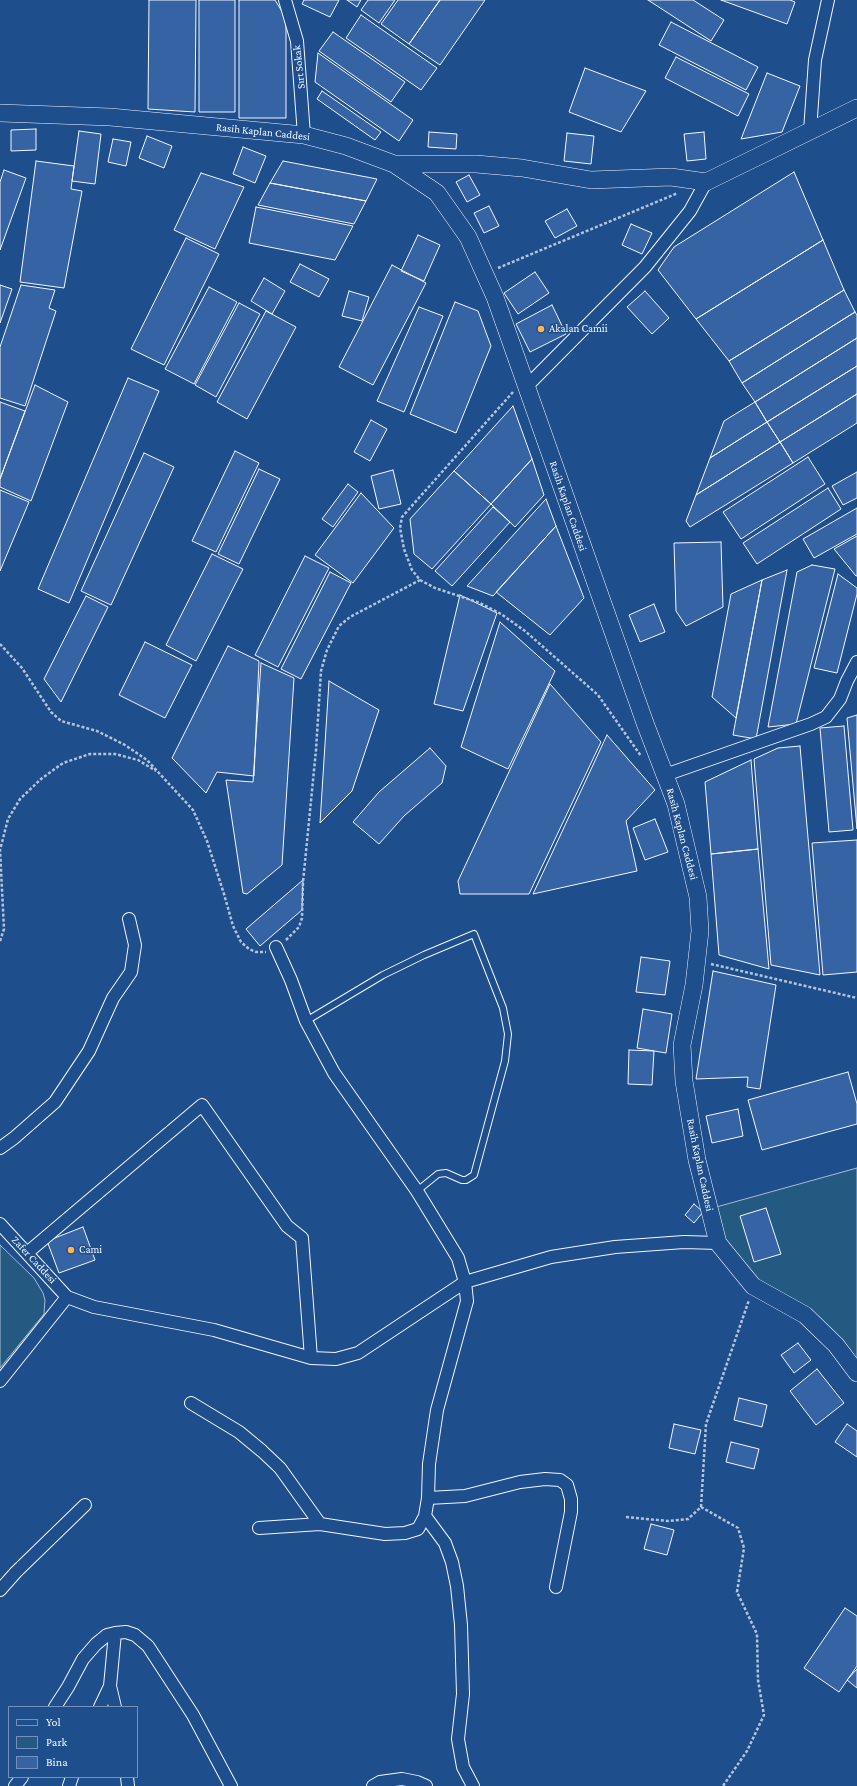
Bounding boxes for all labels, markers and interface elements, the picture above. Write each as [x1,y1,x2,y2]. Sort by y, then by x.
street label: Sırt Sokak [290,45,308,89]
street label: Rasih Kaplan Caddesi [215,121,311,143]
place label: Akalan Camii [549,322,608,336]
marker: Akalan Camii [536,324,546,334]
street label: Rasih Kaplan Caddesi [546,459,590,553]
street label: Rasih Kaplan Caddesi [663,787,701,881]
street label: Rasih Kaplan Caddesi [684,1117,716,1213]
street label: Zafer Caddesi [9,1234,59,1286]
place label: Cami [79,1243,102,1257]
marker: Cami [66,1245,76,1255]
legend [8,1706,138,1778]
text: Yol [46,1715,61,1729]
text: Park [46,1735,67,1749]
text: Bina [46,1755,68,1769]

